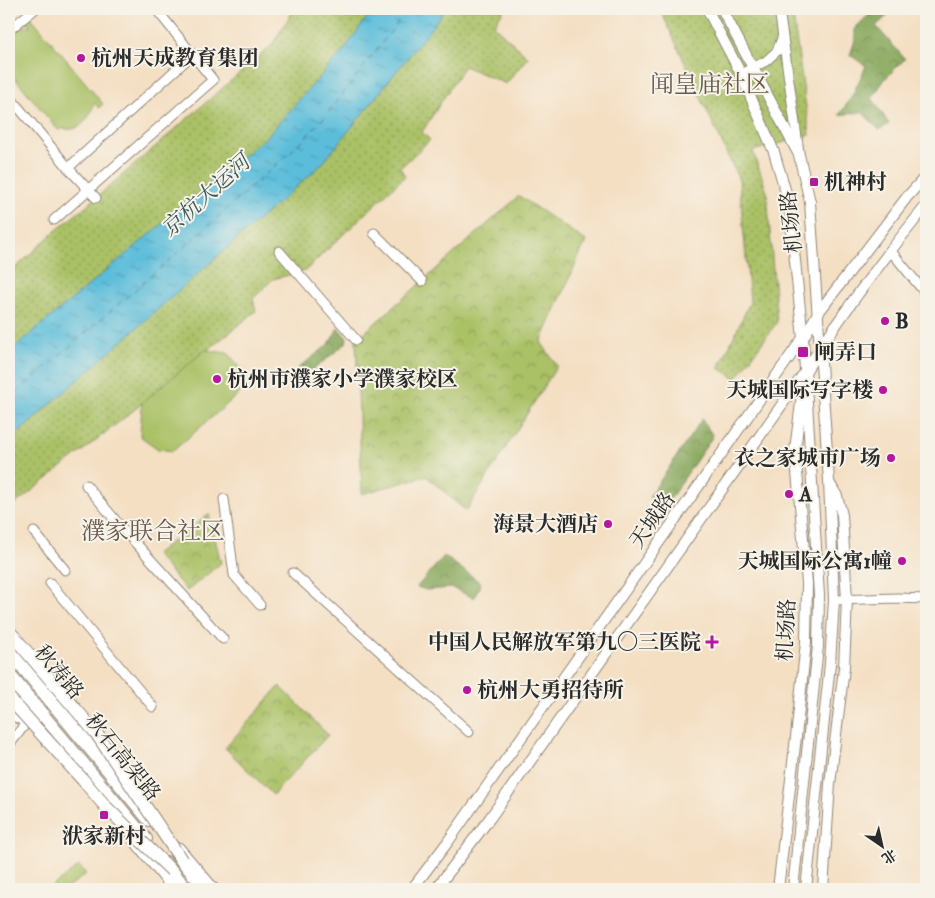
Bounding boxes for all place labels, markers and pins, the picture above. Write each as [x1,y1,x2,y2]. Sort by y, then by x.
place label: 杭州天成教育集团 [91,45,259,72]
marker: 杭州天成教育集团 [75,52,87,64]
place label: 机神村 [824,169,887,196]
marker: 机神村 [808,176,820,188]
place label: B [895,308,909,335]
marker: B [879,315,891,327]
place label: 闸弄口 [814,339,877,366]
marker: 闸弄口 [796,345,810,359]
place label: 杭州市濮家小学濮家校区 [227,366,458,393]
marker: 杭州市濮家小学濮家校区 [211,373,223,385]
place label: 天城国际写字楼 [726,377,873,404]
marker: 天城国际写字楼 [877,384,889,396]
place label: 衣之家城市广场 [734,445,881,472]
marker: 衣之家城市广场 [885,452,897,464]
place label: A [798,481,813,508]
marker: A [783,488,795,500]
place label: 海景大酒店 [493,511,598,538]
marker: 海景大酒店 [602,518,614,530]
place label: 天城国际公寓1幢 [738,548,892,575]
marker: 天城国际公寓1幢 [896,555,908,567]
place label: 中国人民解放军第九〇三医院 [428,629,701,656]
marker: 中国人民解放军第九〇三医院 [705,635,719,649]
place label: 杭州大勇招待所 [477,677,624,704]
marker: 杭州大勇招待所 [461,684,473,696]
marker: 洑家新村 [98,809,110,821]
place label: 洑家新村 [62,823,146,850]

